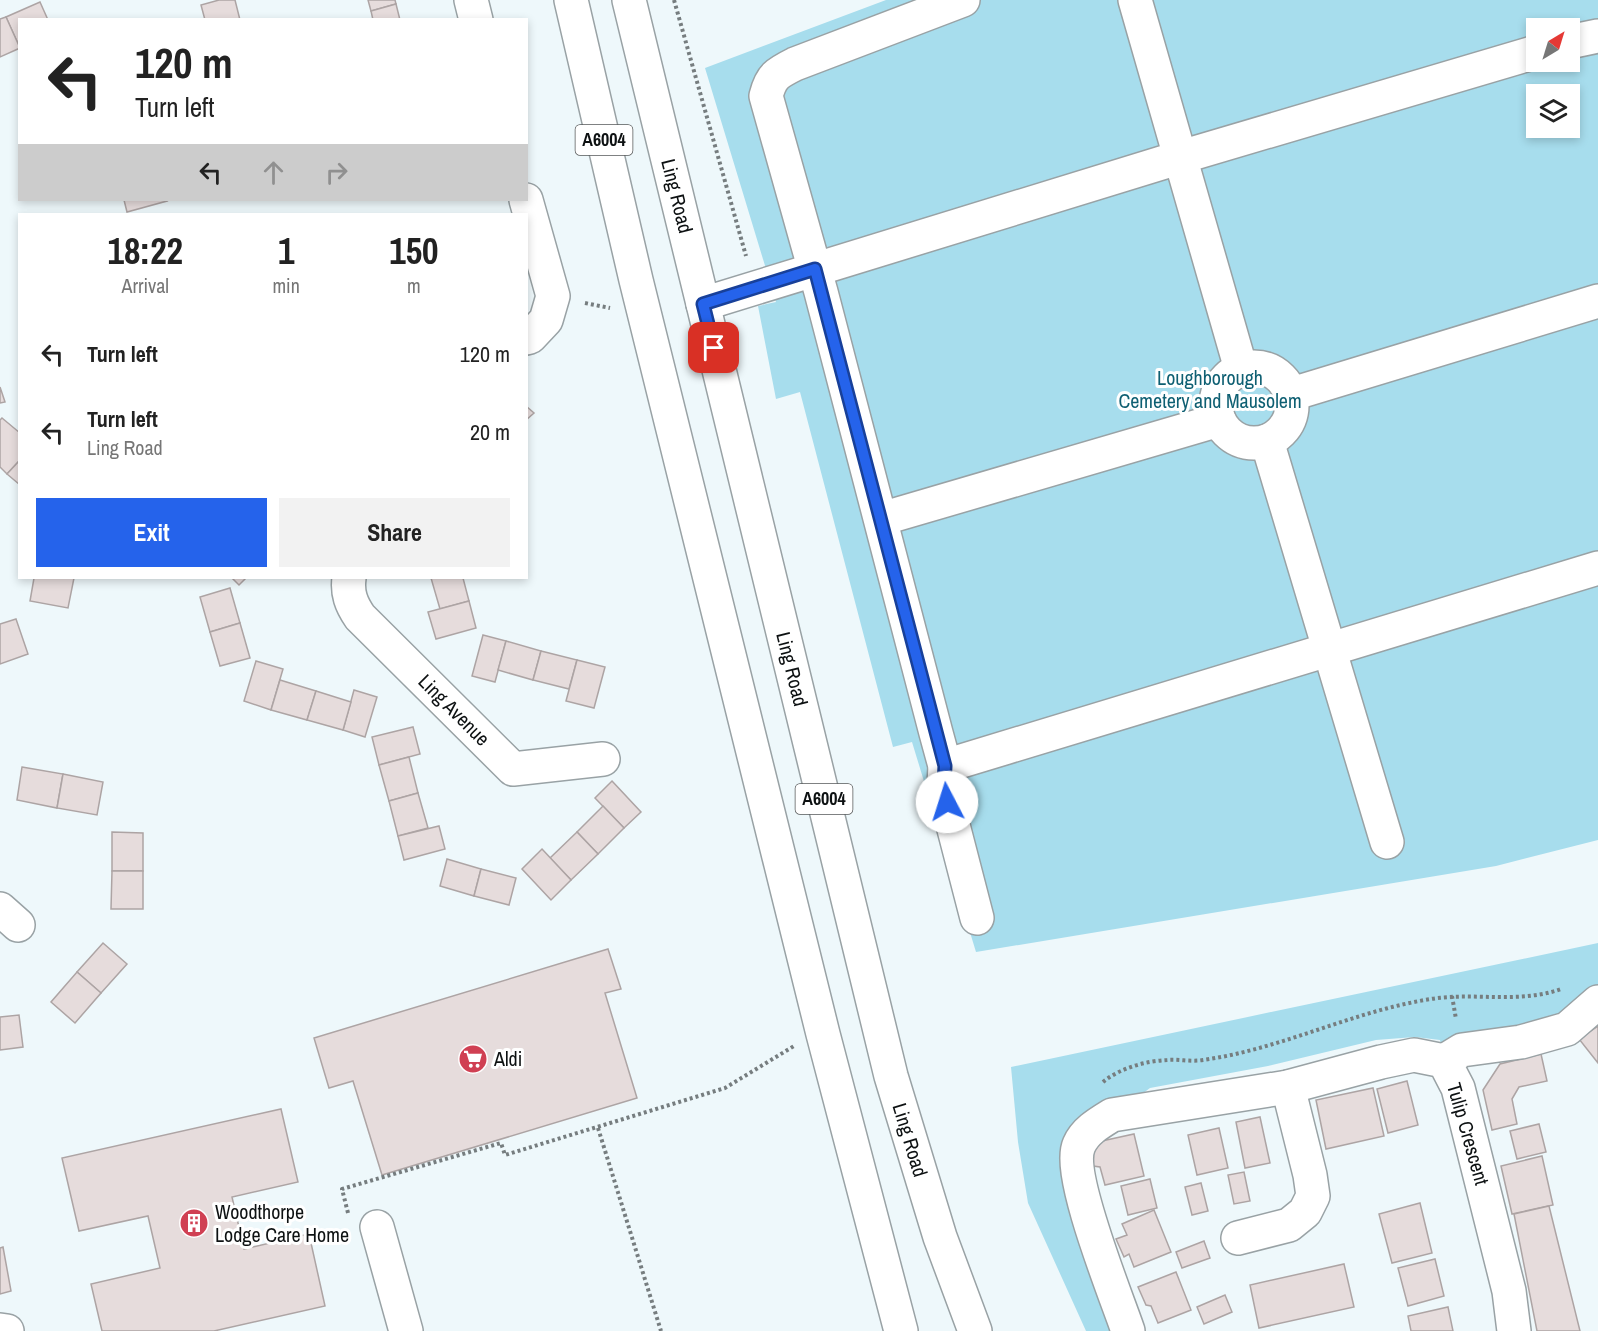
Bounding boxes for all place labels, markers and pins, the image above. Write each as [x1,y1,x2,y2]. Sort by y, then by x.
pin [688,322,739,373]
supermarket icon: Aldi [457,1043,489,1075]
place label: Aldi [493,1045,522,1072]
place label: Woodthorpe Lodge Care Home [215,1198,349,1248]
building icon: Woodthorpe Lodge Care Home [178,1207,210,1239]

